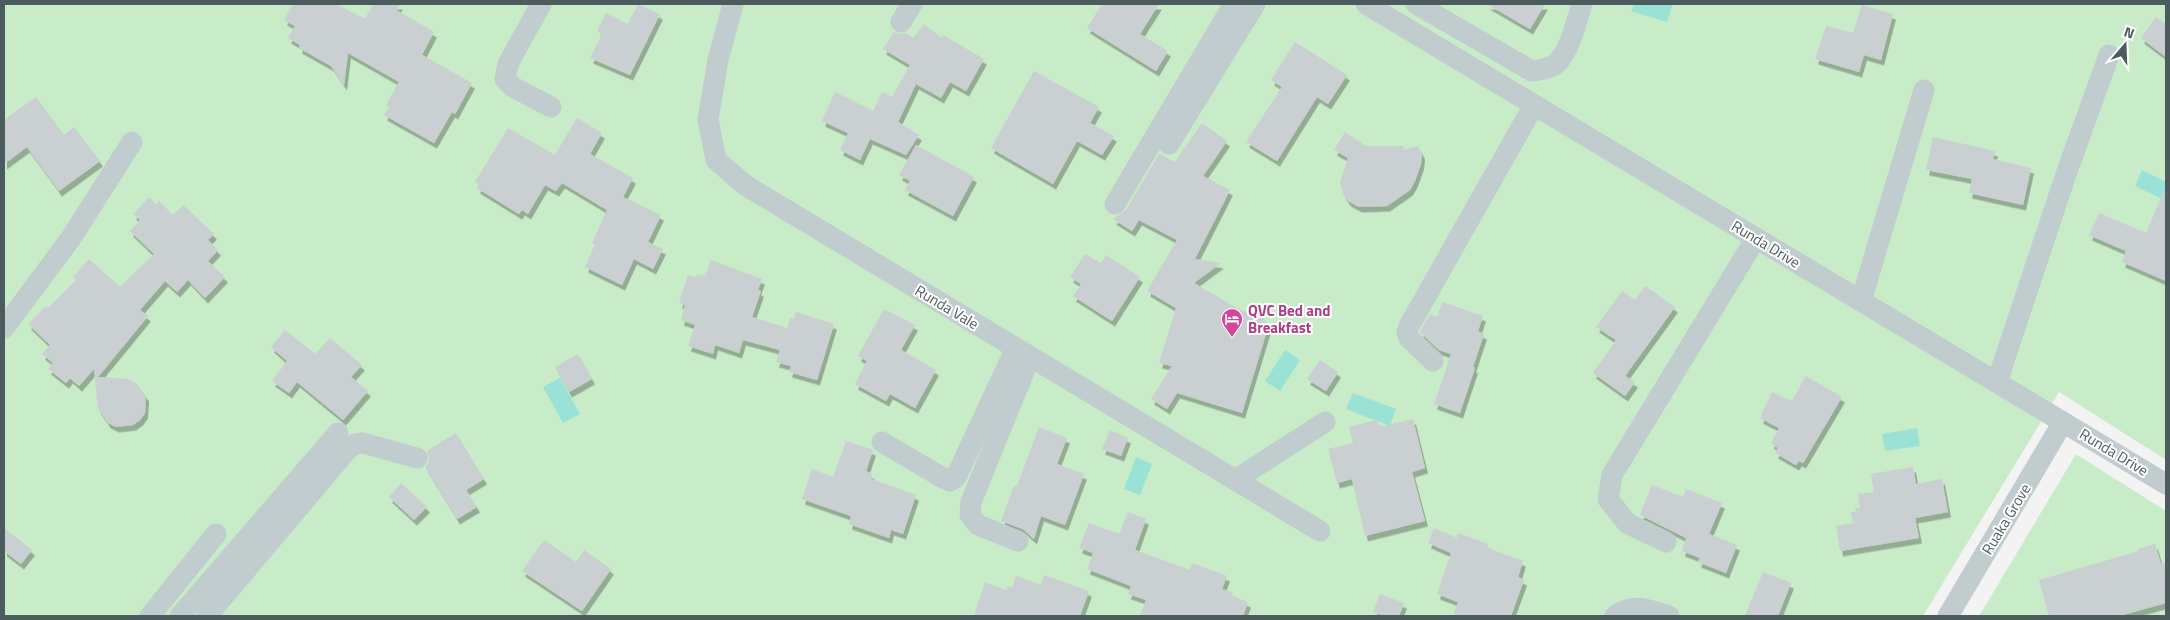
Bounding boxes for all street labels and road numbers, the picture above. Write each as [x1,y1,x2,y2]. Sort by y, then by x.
street label: Runda Drive [1727,214,1805,274]
street label: Runda Vale [911,279,983,335]
street label: Runda Drive [2075,422,2153,482]
street label: Ruaka Grove [1976,479,2036,559]

